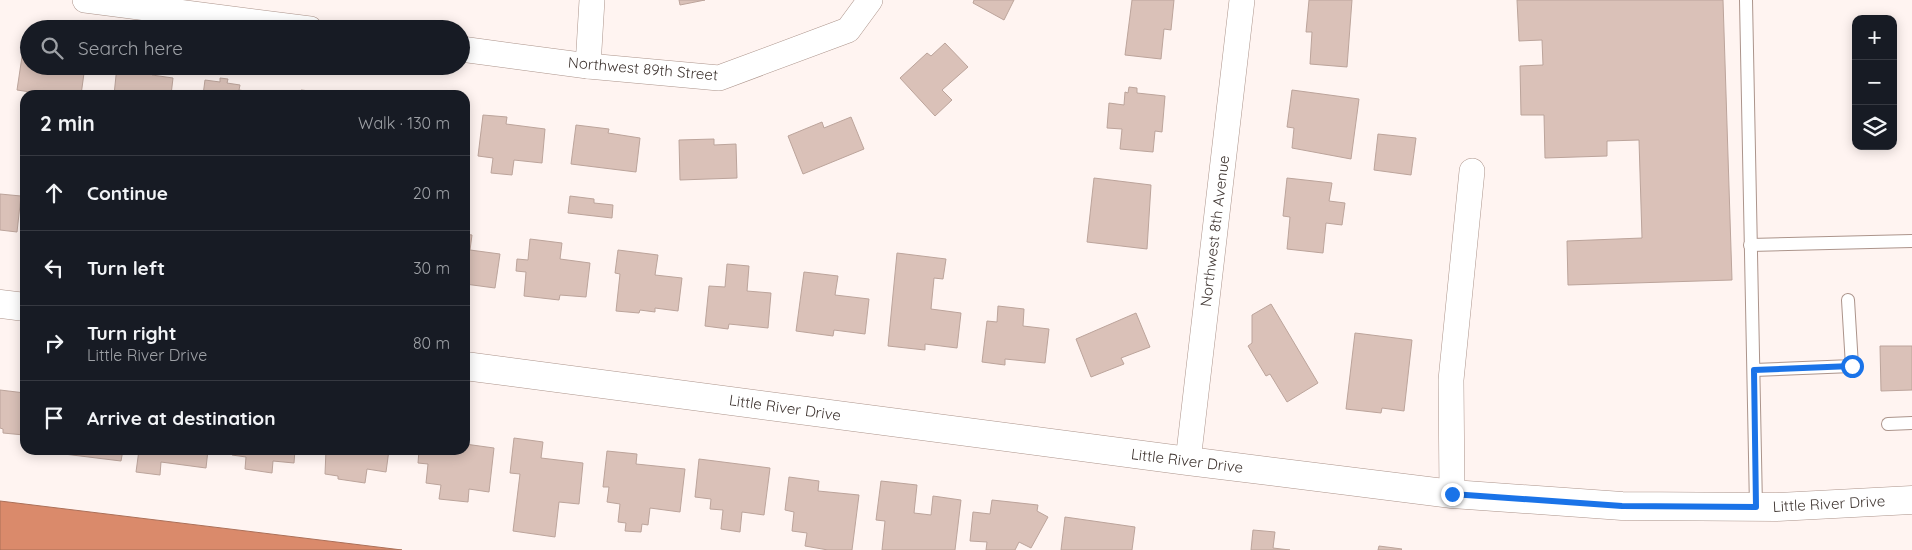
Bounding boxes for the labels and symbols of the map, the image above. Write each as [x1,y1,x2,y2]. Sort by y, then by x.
street label: Northwest 89th Street [567,52,719,85]
street label: Northwest 8th Avenue [1196,154,1233,308]
route start [1841,355,1864,378]
street label: Little River Drive [728,390,842,425]
street label: Little River Drive [1130,444,1244,477]
route end [1441,483,1464,506]
street label: Little River Drive [1772,491,1886,516]

